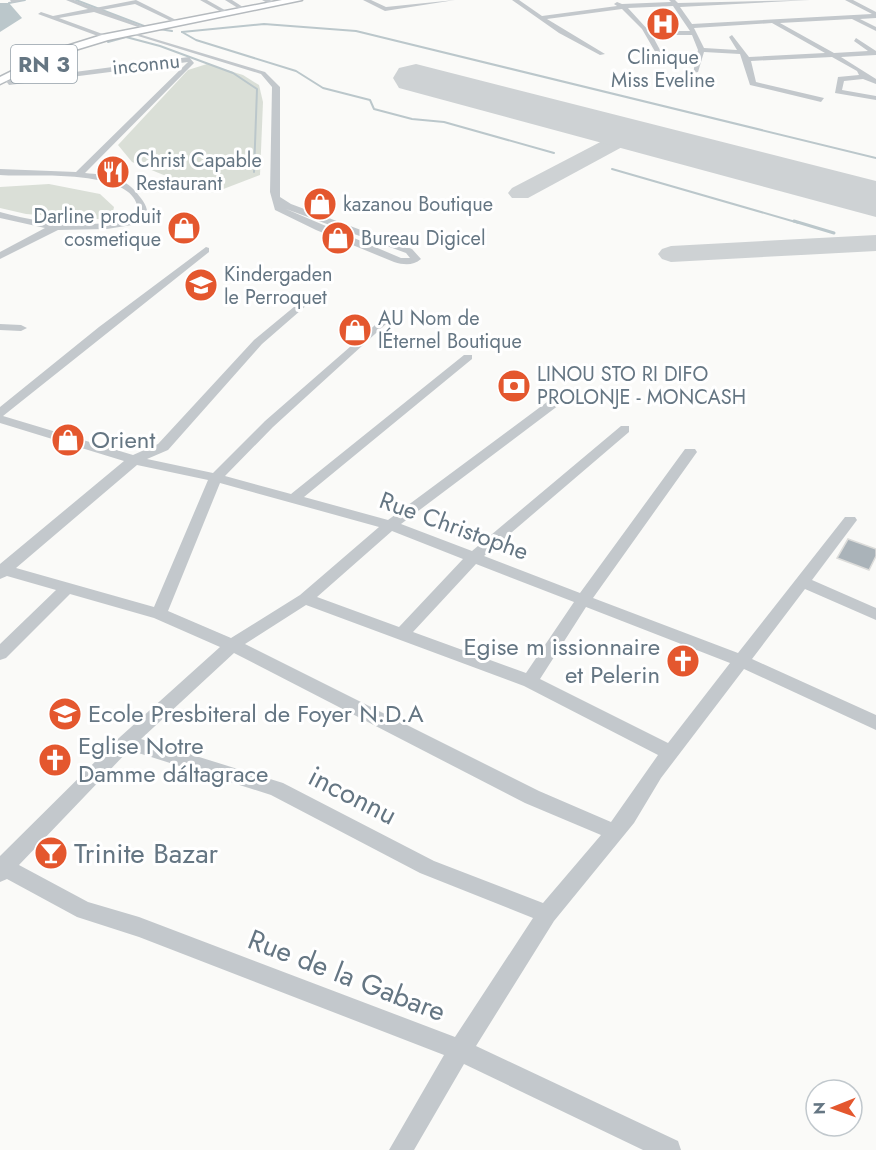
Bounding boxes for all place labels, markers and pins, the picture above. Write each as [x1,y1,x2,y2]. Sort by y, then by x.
hospital icon: Clinique Miss Eveline [645,6,681,42]
place label: Clinique Miss Eveline [611,43,715,95]
place label: Christ Capable Restaurant [136,146,262,198]
restaurant icon: Christ Capable Restaurant [95,154,131,190]
shop icon: kazanou Boutique [302,186,338,222]
place label: kazanou Boutique [343,190,493,219]
place label: Darline produit cosmetique [34,202,161,254]
shop icon: Darline produit cosmetique [166,210,202,246]
shop icon: Bureau Digicel [320,220,356,256]
place label: Bureau Digicel [361,224,486,253]
place label: Kindergaden le Perroquet [224,260,332,312]
school or university icon: Kindergaden le Perroquet [183,267,219,303]
place label: AU Nom de lÉternel Boutique [378,304,522,356]
shop icon: AU Nom de lÉternel Boutique [337,312,373,348]
place label: LINOU STO RI DIFO PROLONJE - MONCASH [537,360,746,412]
bank icon: LINOU STO RI DIFO PROLONJE - MONCASH [496,368,532,404]
shop icon: Orient [50,422,86,458]
place label: Orient [91,422,155,457]
place label: Egise m issionnaire et Pelerin [464,629,660,692]
church icon: Egise m issionnaire et Pelerin [665,643,701,679]
school or university icon: Ecole Presbiteral de Foyer N.D.A [47,696,83,732]
place label: Ecole Presbiteral de Foyer N.D.A [88,696,424,731]
place label: Eglise Notre Damme dáltagrace [78,728,268,791]
church icon: Eglise Notre Damme dáltagrace [37,742,73,778]
place label: Trinite Bazar [74,833,219,874]
bar icon: Trinite Bazar [33,835,69,871]

